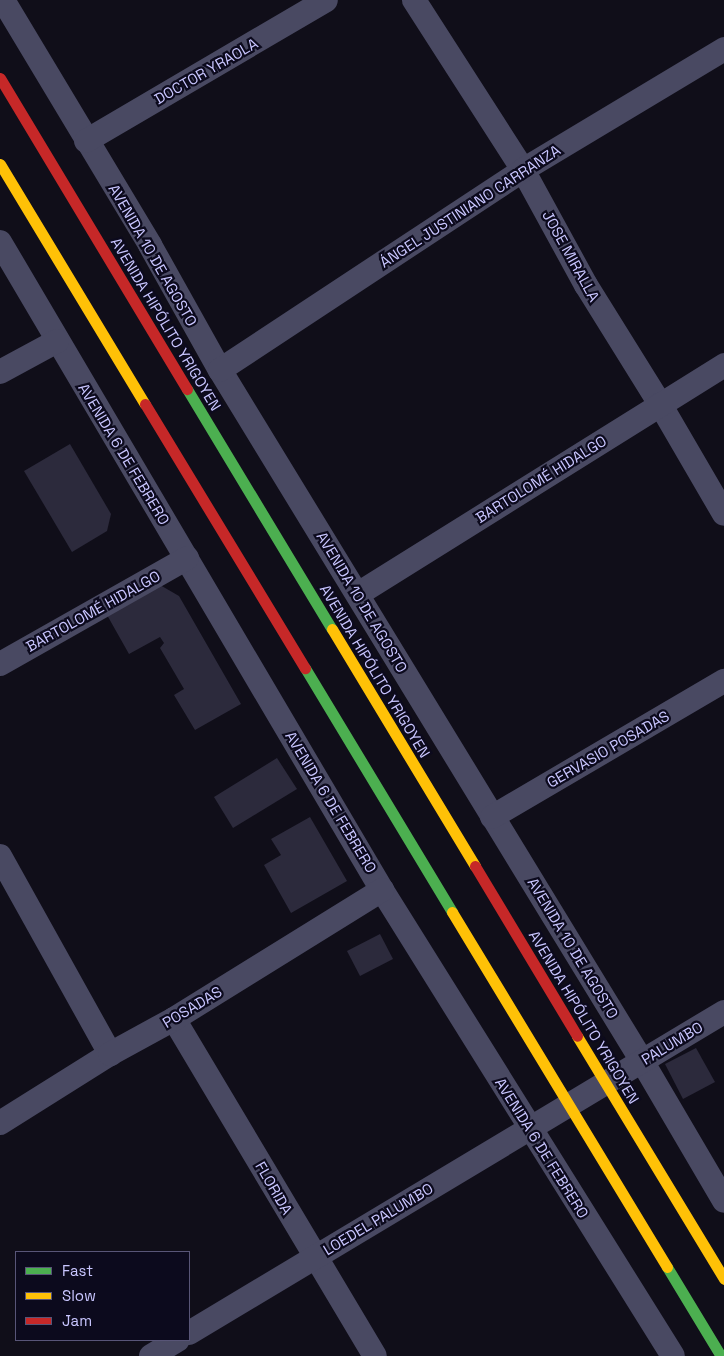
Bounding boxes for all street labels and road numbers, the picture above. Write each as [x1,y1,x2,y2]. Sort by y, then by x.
street label: DOCTOR YRAOLA [151,34,261,108]
street label: ÁNGEL JUSTINIANO CARRANZA [376,141,564,271]
street label: AVENIDA 10 DE AGOSTO [105,181,201,329]
street label: JOSE MIRALLA [538,207,604,305]
street label: AVENIDA HIPÓLITO YRIGOYEN [107,234,225,414]
street label: AVENIDA 6 DE FEBRERO [74,380,174,528]
street label: BARTOLOMÉ HIDALGO [472,431,610,527]
street label: AVENIDA 10 DE AGOSTO [313,528,411,676]
street label: BARTOLOMÉ HIDALGO [23,567,163,655]
street label: AVENIDA HIPÓLITO YRIGOYEN [316,581,434,761]
street label: GERVASIO POSADAS [544,707,672,791]
street label: AVENIDA 6 DE FEBRERO [281,728,381,876]
street label: AVENIDA 10 DE AGOSTO [524,874,622,1022]
street label: AVENIDA HIPÓLITO YRIGOYEN [525,927,643,1107]
street label: POSADAS [159,982,225,1032]
street label: PALUMBO [638,1018,706,1068]
street label: AVENIDA 6 DE FEBRERO [491,1074,593,1222]
street label: FLORIDA [252,1158,296,1218]
street label: LOEDEL PALUMBO [320,1179,436,1259]

